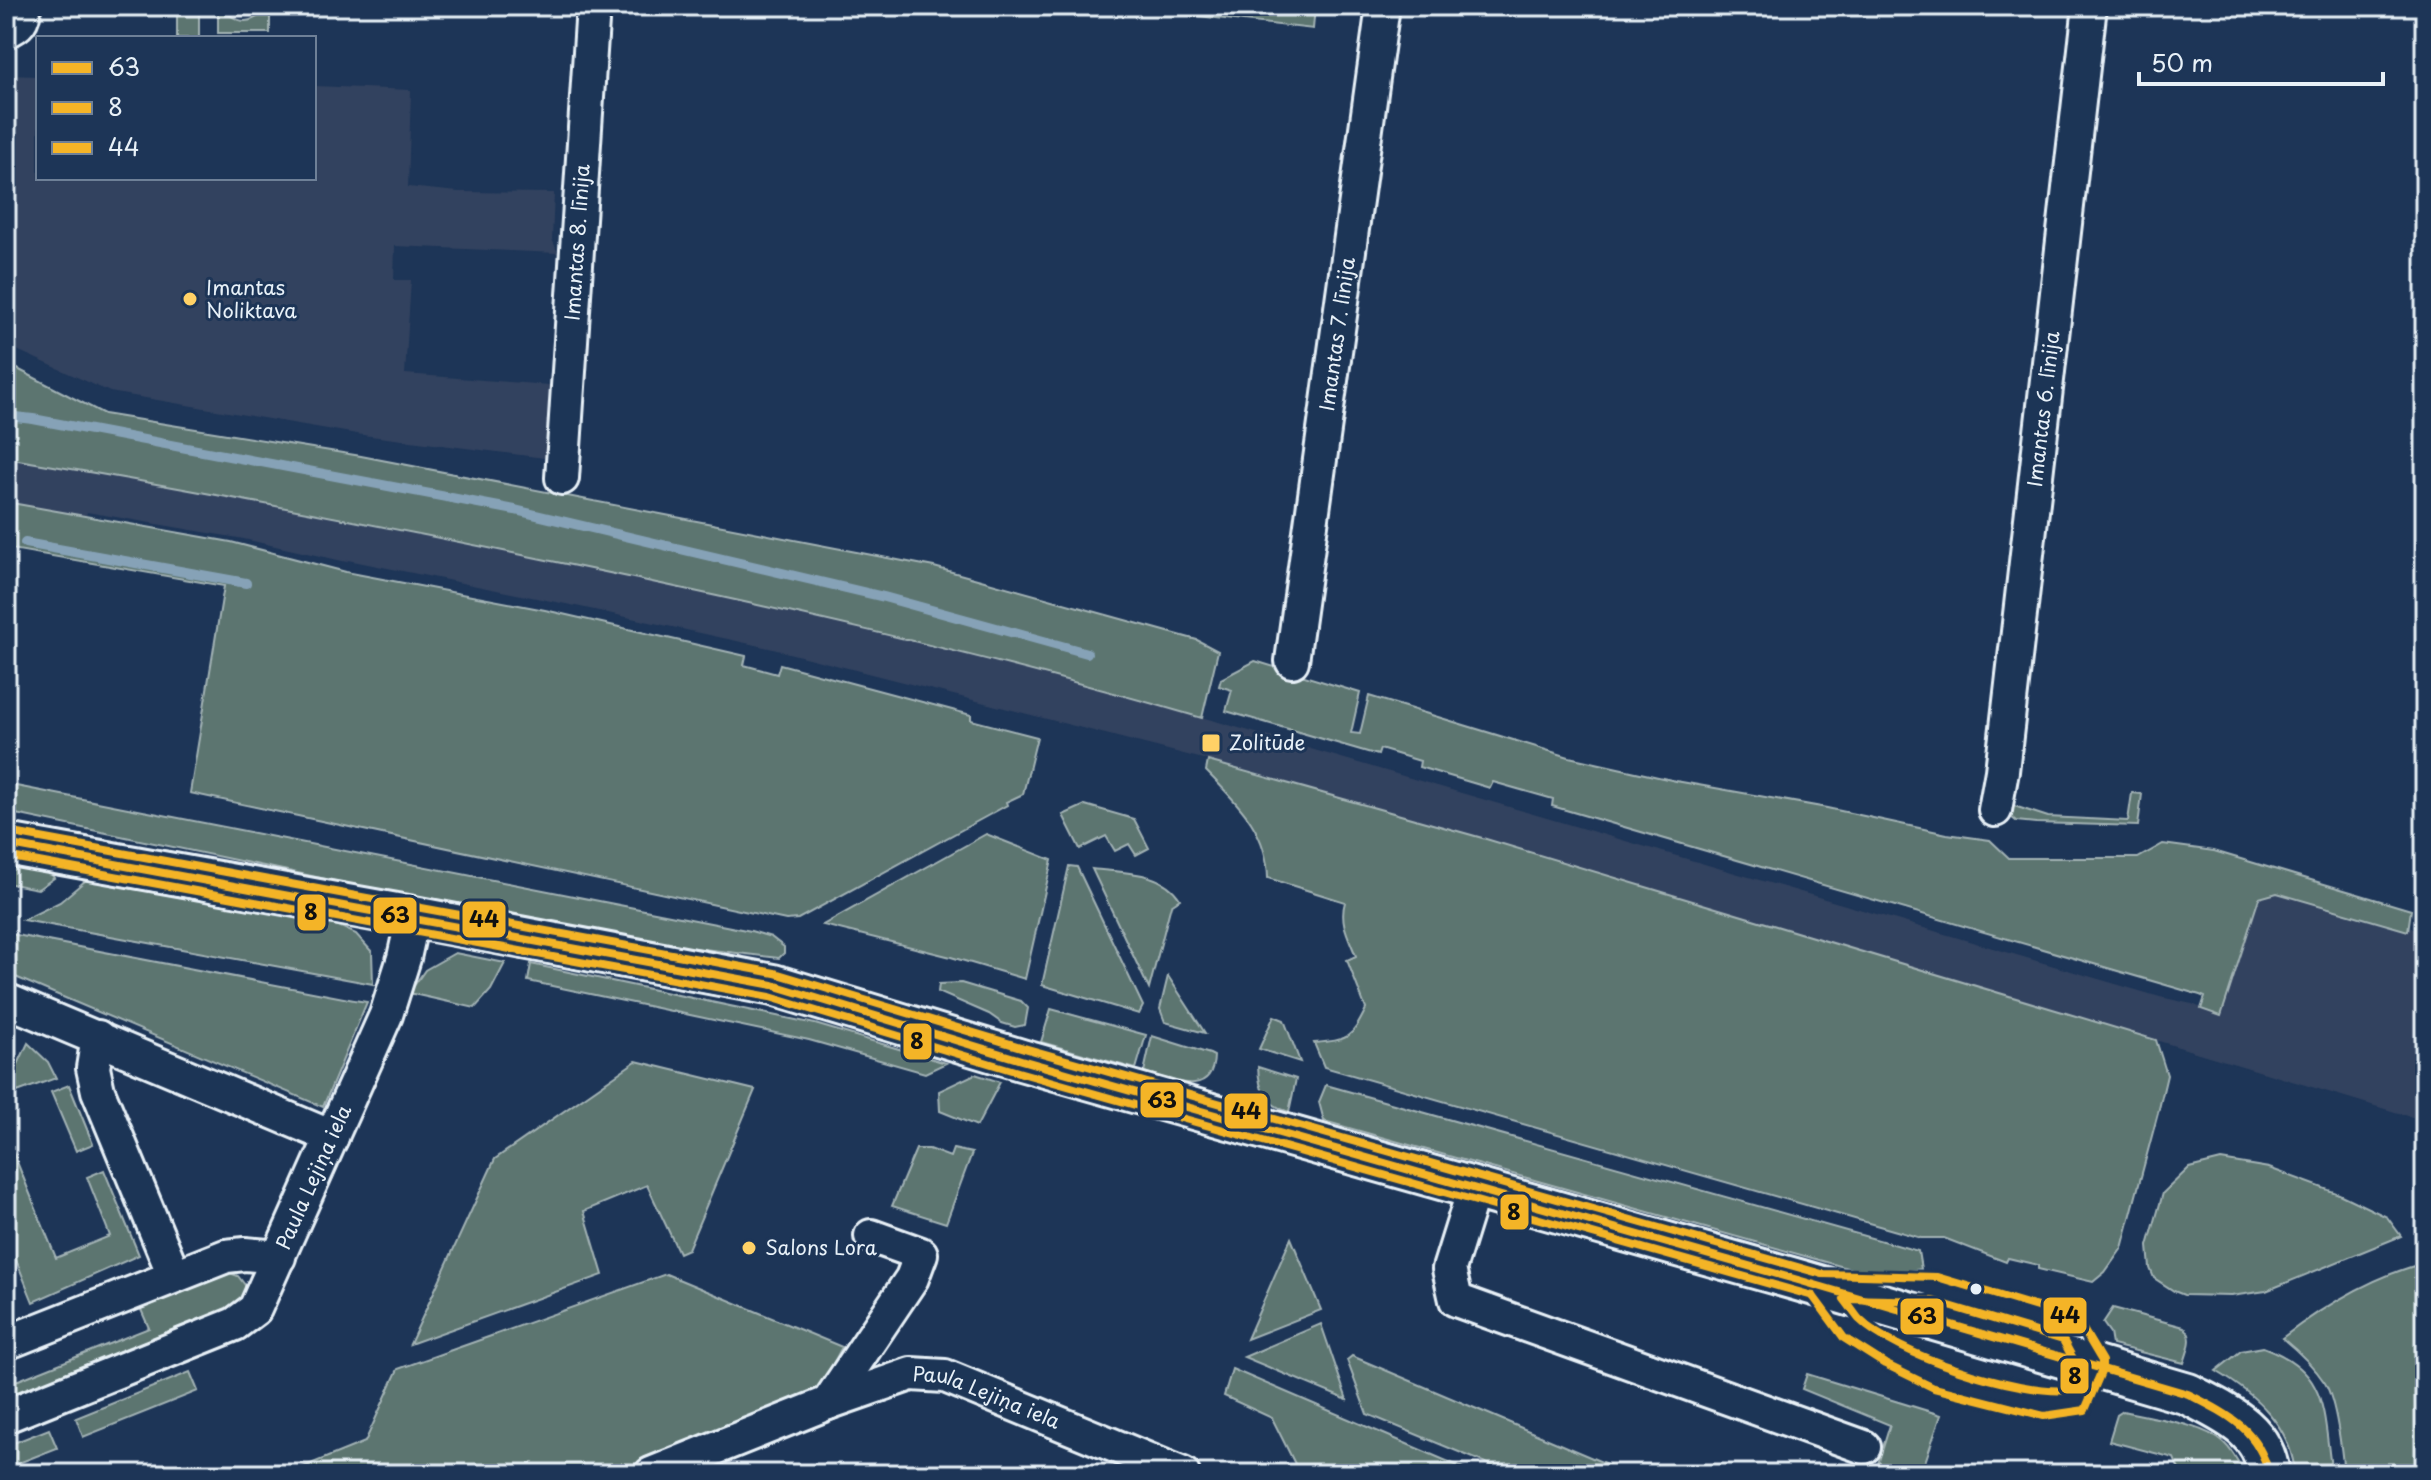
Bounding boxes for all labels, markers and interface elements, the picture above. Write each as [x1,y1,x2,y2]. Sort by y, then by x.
legend [36,36,316,180]
scale bar [2139,36,2383,86]
text: 50 m [2151,44,2213,80]
text: 63 [108,48,140,84]
text: 8 [108,88,123,124]
text: 44 [108,128,140,164]
street label: Imantas 8. līnija [556,163,597,322]
street label: Imantas 7. līnija [1311,255,1362,413]
place label: Imantas Noliktava [206,272,297,325]
marker: Imantas Noliktava [181,290,199,308]
street label: Imantas 6. līnija [2019,329,2067,488]
place label: Zolitūde [1229,727,1306,757]
marker: Zolitūde [1200,732,1222,754]
line badge: 8 [296,893,327,932]
text: 8 [304,894,318,927]
line badge: 63 [372,896,418,935]
text: 63 [380,897,410,930]
line badge: 44 [461,900,507,939]
text: 44 [469,901,499,934]
line badge: 8 [902,1022,933,1061]
text: 8 [910,1023,924,1056]
line badge: 63 [1139,1081,1185,1119]
text: 63 [1147,1082,1177,1115]
line badge: 44 [1223,1092,1269,1130]
text: 44 [1231,1093,1261,1126]
street label: Paula Lejiņa iela [267,1099,358,1254]
line badge: 8 [1499,1193,1530,1231]
text: 8 [1507,1194,1521,1227]
place label: Salons Lora [765,1232,878,1262]
marker: Salons Lora [740,1239,758,1257]
unlabelled marker [1968,1281,1984,1297]
line badge: 44 [2042,1296,2088,1335]
line badge: 63 [1899,1297,1945,1336]
text: 44 [2050,1297,2080,1330]
text: 63 [1907,1298,1937,1331]
line badge: 8 [2059,1357,2090,1395]
street label: Paula Lejiņa iela [912,1358,1065,1436]
text: 8 [2068,1358,2082,1391]

